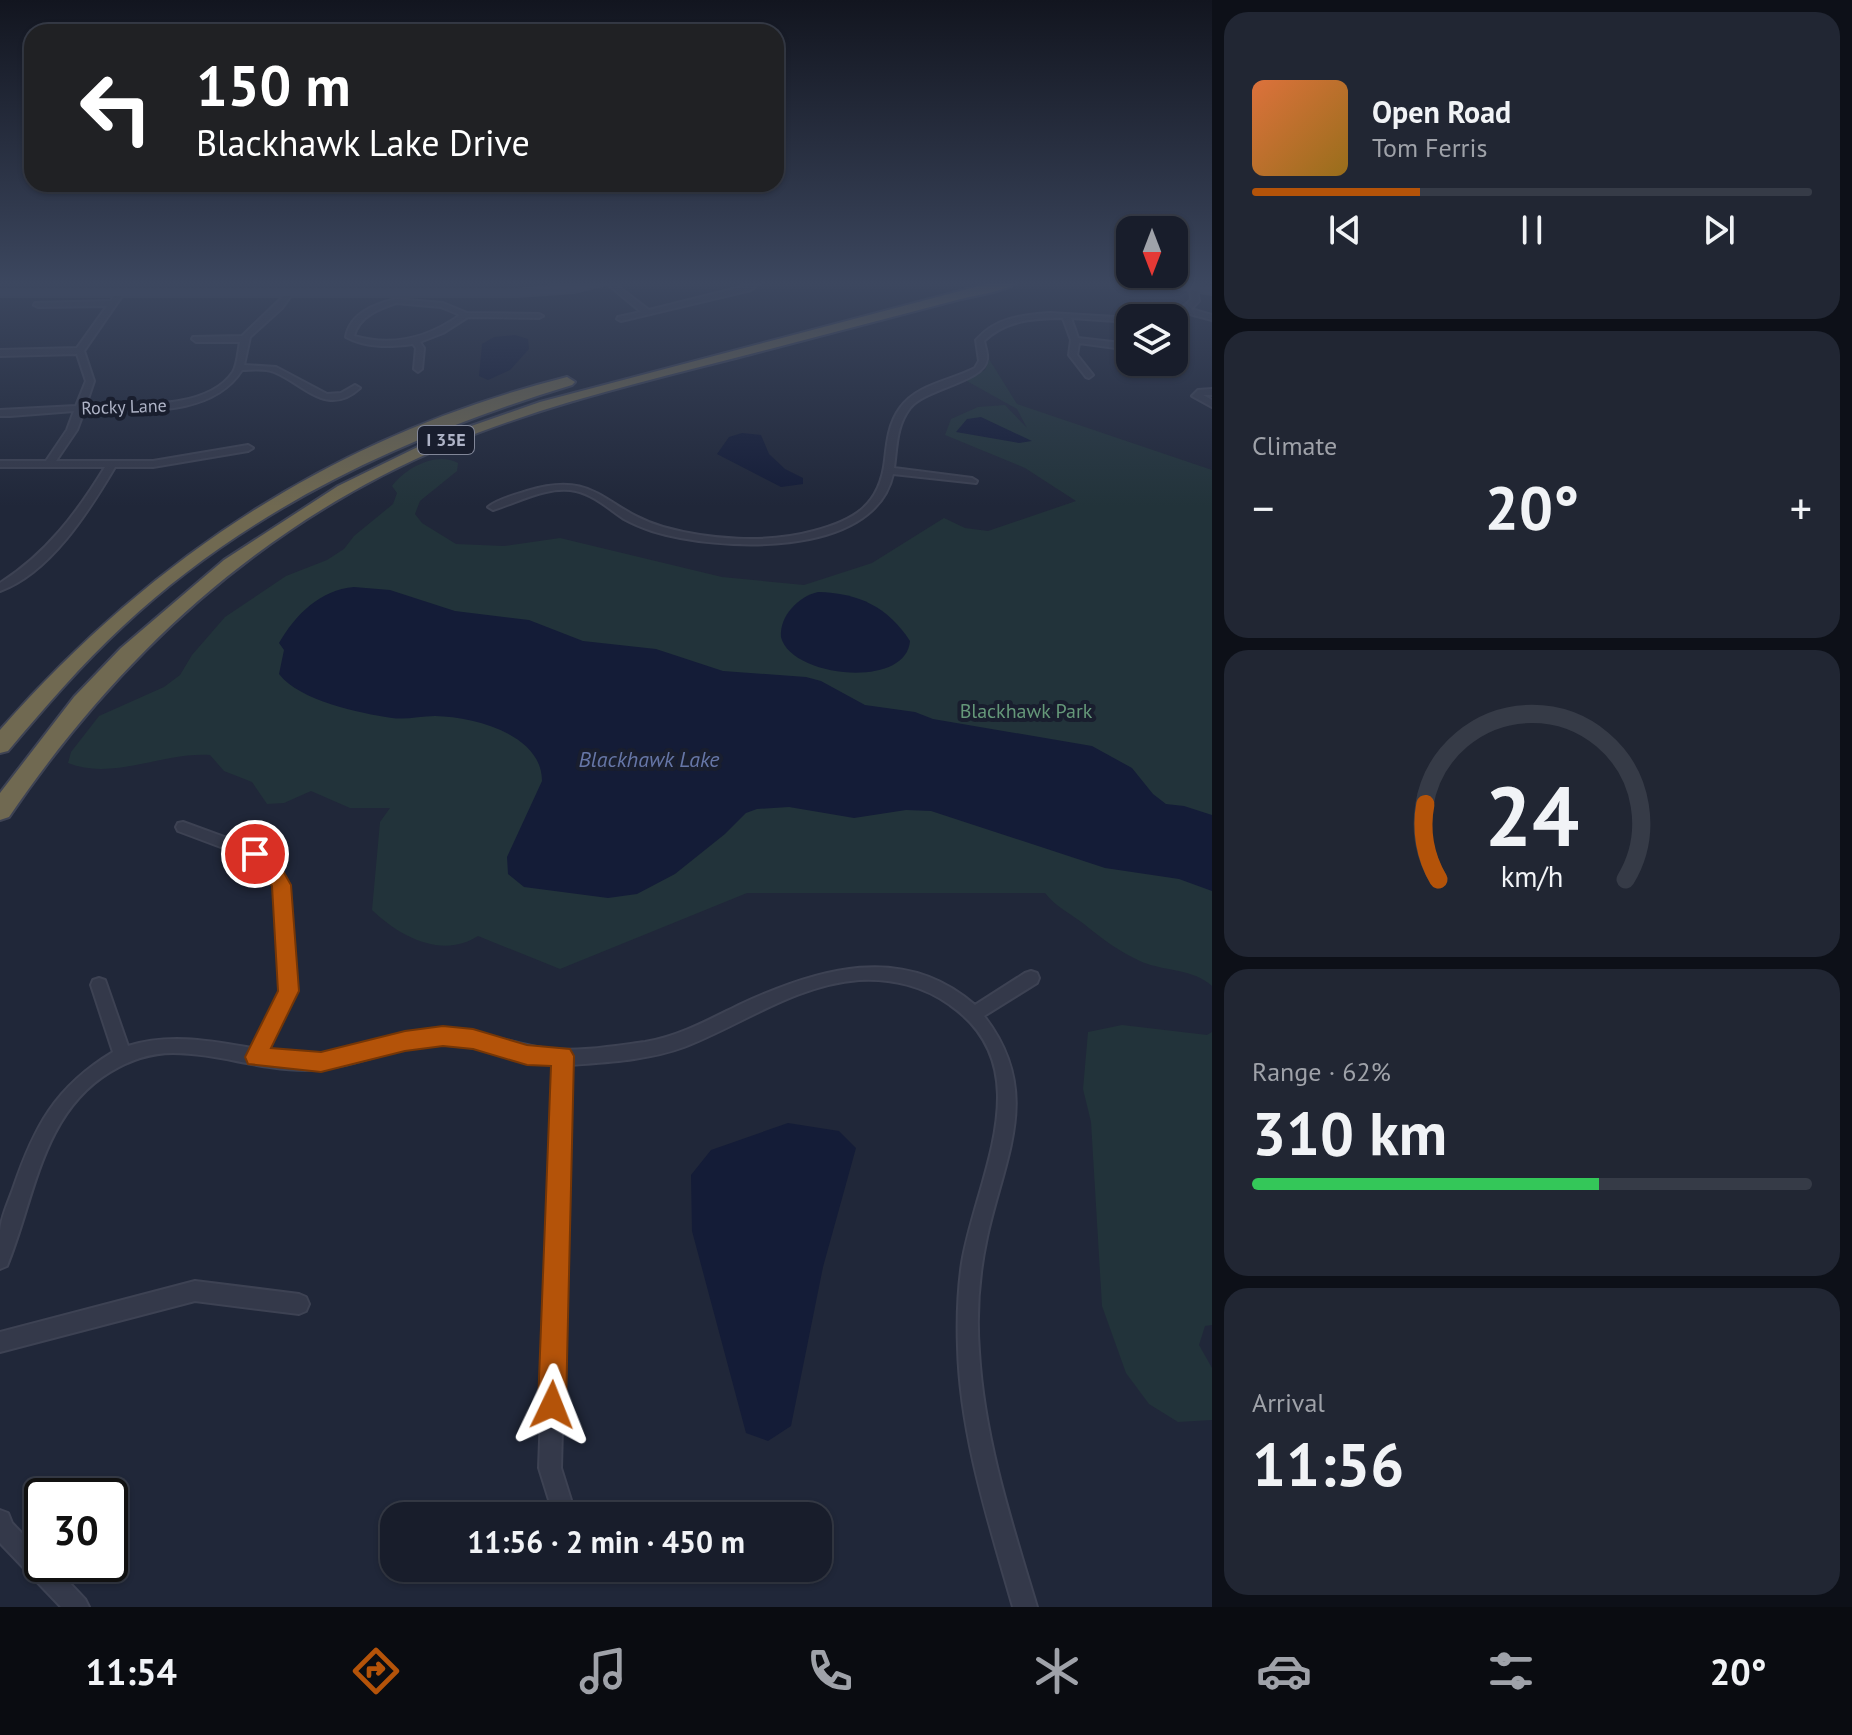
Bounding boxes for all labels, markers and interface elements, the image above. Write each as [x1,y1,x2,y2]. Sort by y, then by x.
text: 150 m [196,49,351,121]
icon: left [64,56,168,160]
text: Open Road [1372,92,1511,131]
text: Blackhawk Lake Drive [196,119,530,166]
text: Tom Ferris [1372,131,1487,164]
icon: previous [1323,208,1367,252]
icon: pause [1510,208,1554,252]
icon: next [1697,208,1741,252]
north arrow [1116,216,1188,288]
map controls [1116,216,1188,376]
button: layers [1116,304,1188,376]
street label: Rocky Lane [81,394,167,419]
road number: I 35E [418,426,474,454]
text: Climate [1252,429,1337,462]
text: 20° [1485,468,1579,546]
text: − [1252,479,1274,536]
text: + [1790,479,1812,536]
park label: Blackhawk Park [960,698,1093,724]
water label: Blackhawk Lake [579,745,720,773]
text: 24 [1485,760,1579,868]
pin [221,820,289,888]
icon: arrive [233,832,277,876]
text: km/h [1501,858,1563,895]
text: Range · 62% [1252,1055,1391,1088]
text: 310 km [1252,1094,1447,1172]
position arrow [510,1363,594,1447]
text: Arrival [1252,1386,1325,1419]
text: 11:56 [1252,1425,1404,1503]
speed limit sign: 30 [24,1478,128,1582]
text: 11:56 · 2 min · 450 m [467,1522,745,1561]
icon: directions [348,1643,404,1699]
icon: music [575,1643,631,1699]
icon: phone [802,1643,858,1699]
icon: climate [1029,1643,1085,1699]
icon: car [1256,1643,1312,1699]
icon: filters [1483,1643,1539,1699]
text: 11:54 [86,1648,177,1695]
text: 20° [1710,1648,1766,1695]

